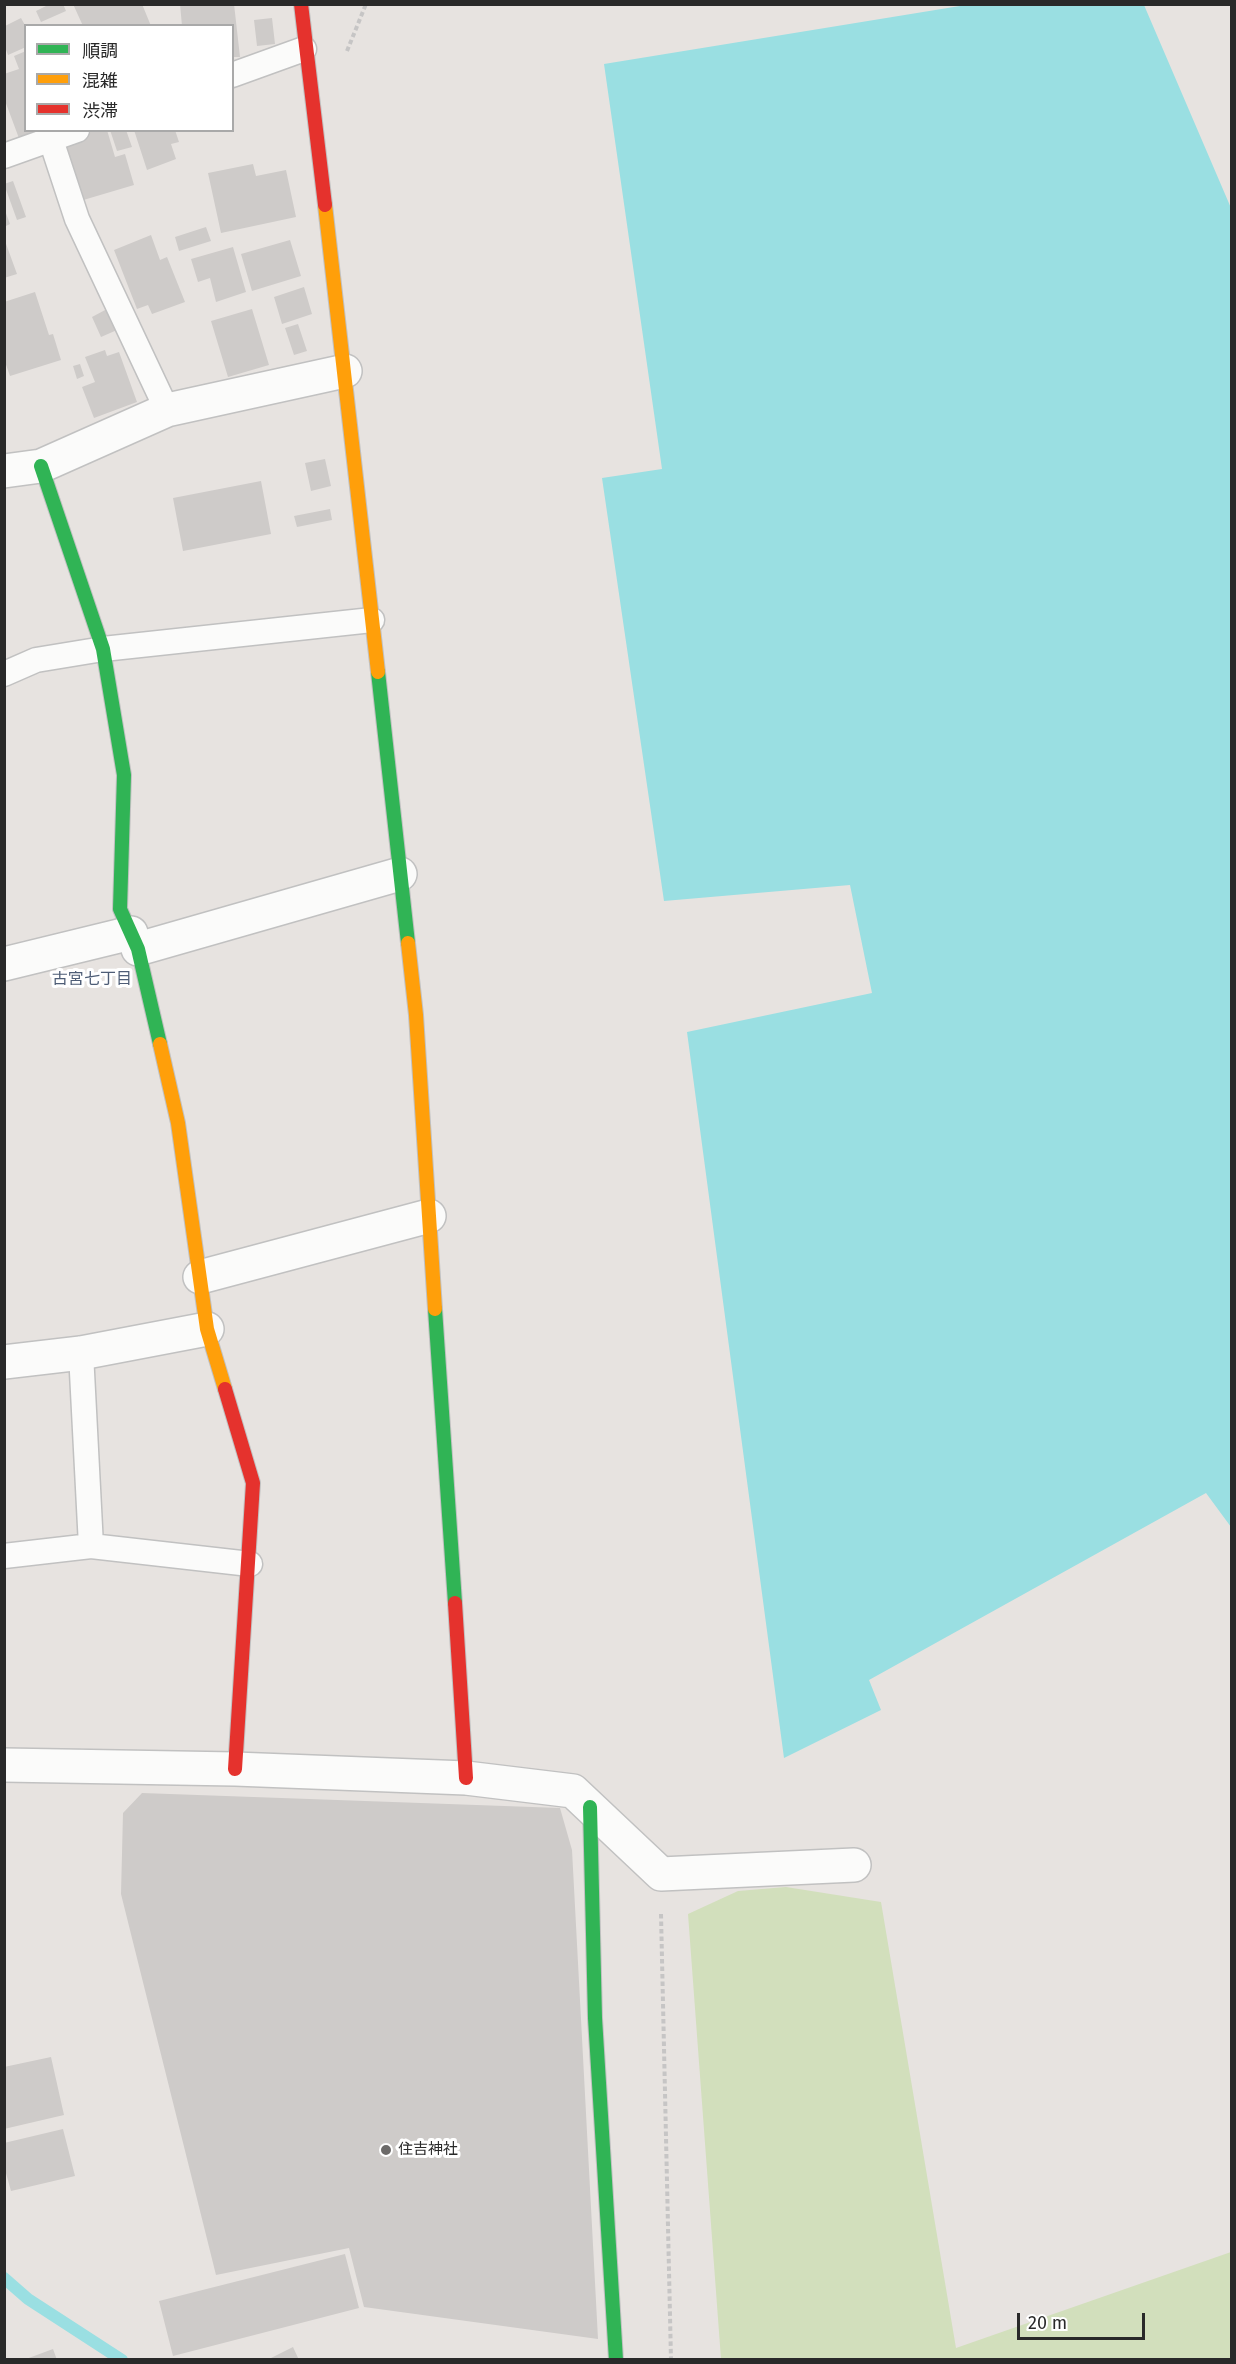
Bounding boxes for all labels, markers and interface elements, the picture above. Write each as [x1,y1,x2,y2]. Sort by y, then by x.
legend [24,24,234,132]
text: 順調 [82,40,118,62]
text: 混雑 [82,70,118,92]
text: 渋滞 [82,100,118,122]
district label: 古宮七丁目 [52,970,132,990]
place label: 住吉神社 [398,2141,458,2159]
marker: 住吉神社 [379,2143,393,2157]
scale bar [1020,2301,1148,2339]
text: 20 m [1028,2312,1067,2334]

